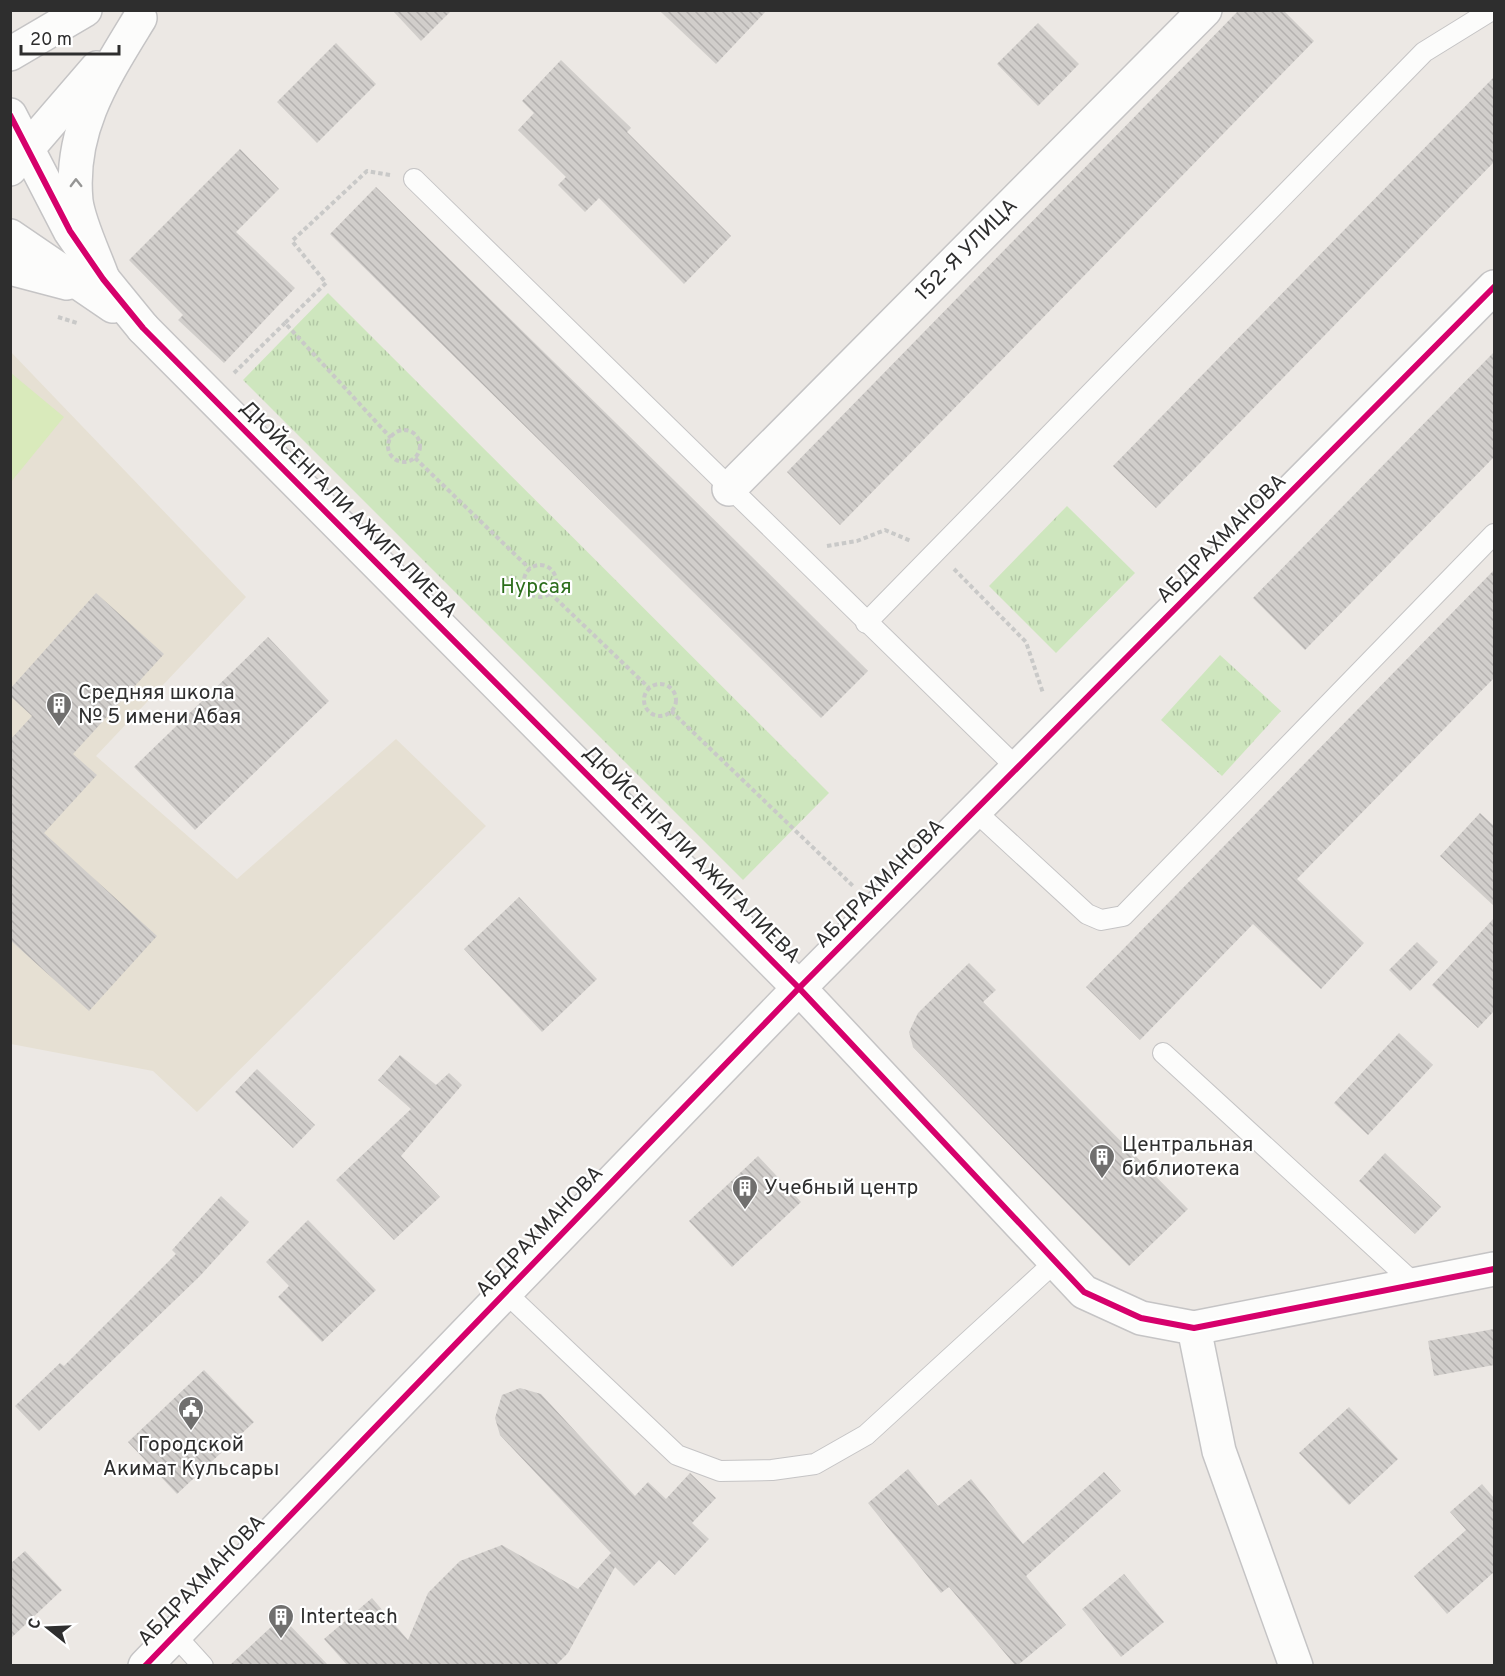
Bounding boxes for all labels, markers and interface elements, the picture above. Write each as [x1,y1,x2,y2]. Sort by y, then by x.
scale bar [21,18,118,56]
text: 20 m [30,29,72,52]
one-way arrow [70,179,82,188]
street label: 152-Я УЛИЦА [910,193,1024,307]
street label: ДЮЙСЕНГАЛИ АЖИГАЛИЕВА [233,395,463,625]
street label: АБДРАХМАНОВА [1151,468,1293,610]
park label: Нурсая [500,574,572,601]
place label: Средняя школа № 5 имени Абая [78,680,241,731]
building icon: Средняя школа № 5 имени Абая [44,690,74,728]
street label: ДЮЙСЕНГАЛИ АЖИГАЛИЕВА [576,740,806,970]
street label: АБДРАХМАНОВА [809,813,951,955]
place label: Центральная библиотека [1122,1132,1254,1183]
building icon: Центральная библиотека [1087,1142,1117,1180]
street label: АБДРАХМАНОВА [470,1160,610,1304]
building icon: Учебный центр [730,1173,760,1211]
place label: Учебный центр [764,1175,918,1202]
public building icon: Городской Акимат Кульсары [176,1394,206,1432]
place label: Городской Акимат Кульсары [103,1432,279,1483]
street label: АБДРАХМАНОВА [132,1509,272,1653]
north arrow [18,1598,78,1658]
building icon: Interteach [266,1602,296,1640]
place label: Interteach [300,1604,398,1631]
text: С [25,1616,47,1632]

